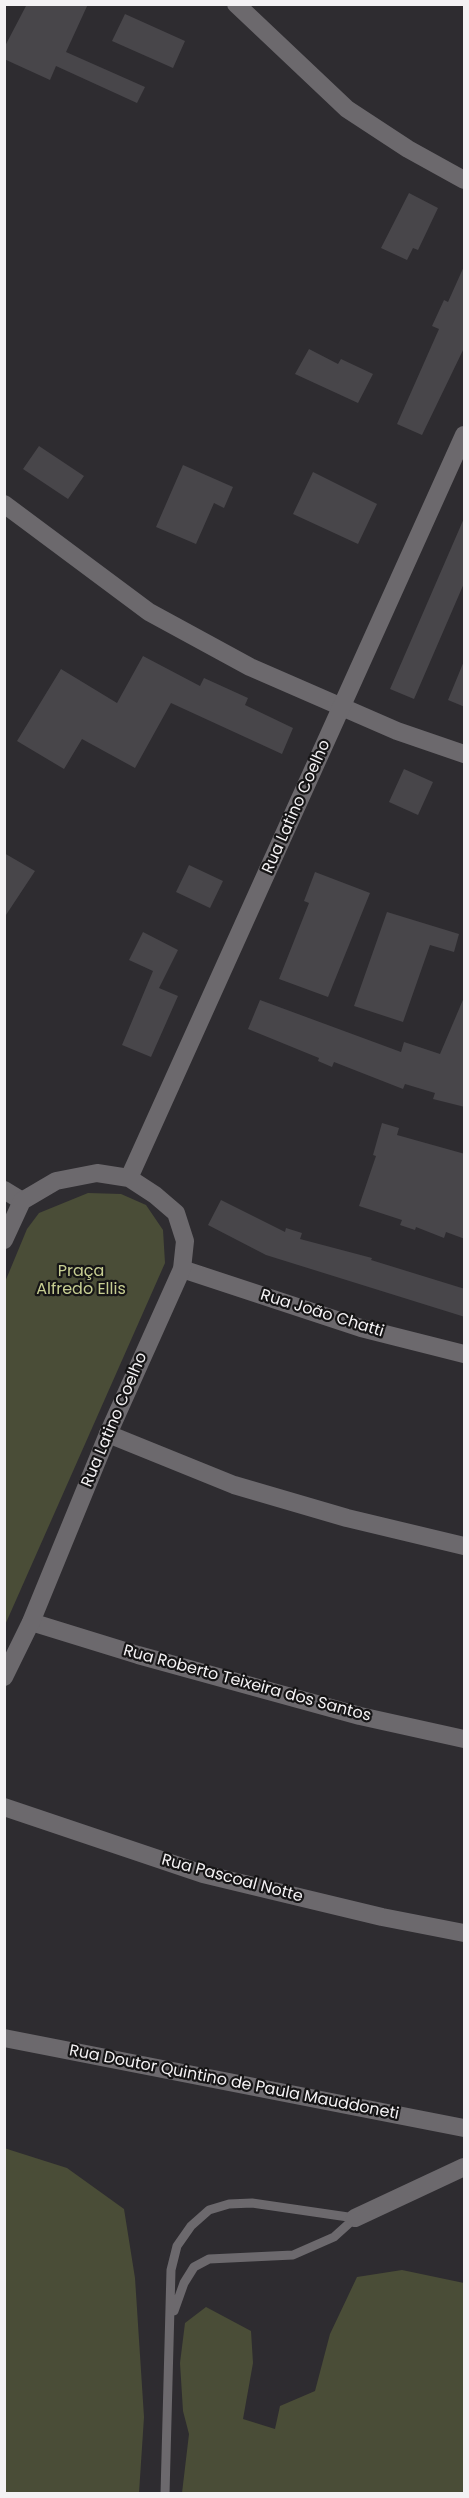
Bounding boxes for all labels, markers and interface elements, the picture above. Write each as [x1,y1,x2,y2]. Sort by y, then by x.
street label: Rua Latino Coelho [259,737,335,877]
park label: Praça Alfredo Ellis [36,1262,126,1300]
street label: Rua João Chatti [258,1286,386,1342]
street label: Rua Latino Coelho [78,1350,152,1490]
street label: Rua Roberto Teixeira dos Santos [121,1642,373,1726]
street label: Rua Pascoal Notte [159,1851,305,1907]
street label: Rua Doutor Quintino de Paula Mauddoneti [67,2042,401,2124]

